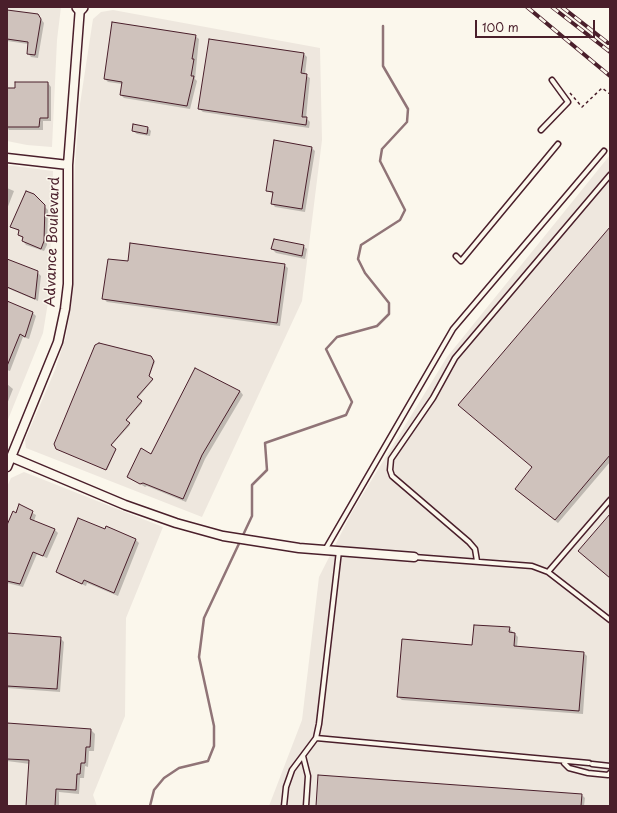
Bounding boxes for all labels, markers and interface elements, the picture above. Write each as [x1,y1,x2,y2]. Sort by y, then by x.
scale bar [477,12,597,38]
text: 100 m [482,18,519,36]
street label: Advance Boulevard [42,177,64,307]

